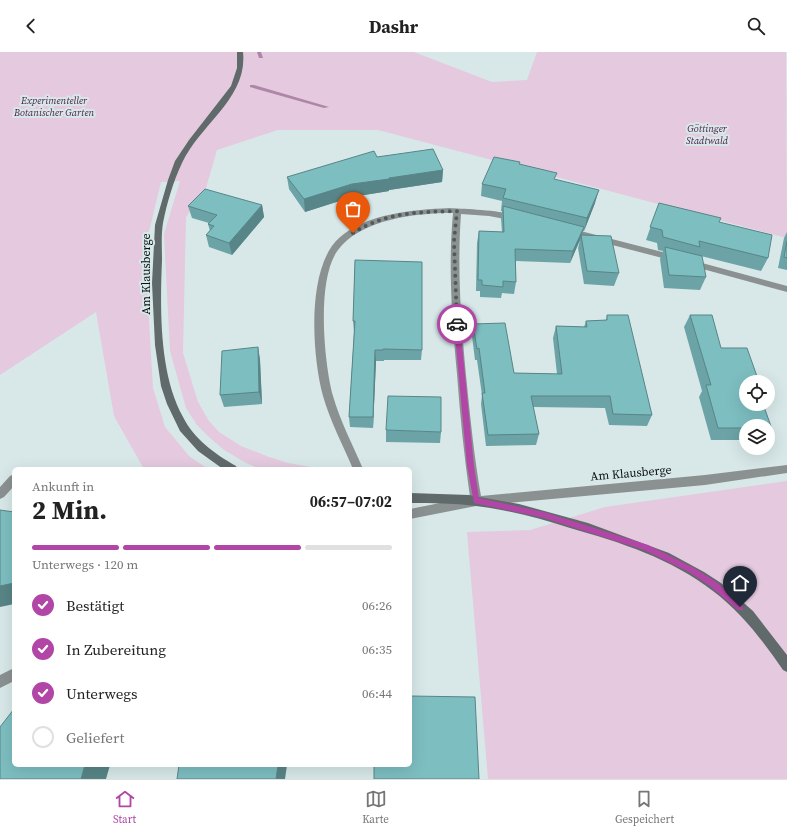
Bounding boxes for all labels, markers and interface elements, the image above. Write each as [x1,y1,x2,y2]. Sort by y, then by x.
text: Dashr [369,14,418,39]
icon: back [20,15,42,37]
icon: search [745,15,767,37]
park label: Experimenteller Botanischer Garten [13,94,94,119]
park label: Göttinger Stadtwald [686,122,729,147]
pin [336,192,370,233]
icon: bag [342,198,364,220]
street label: Am Klausberge [138,233,154,315]
courier [437,304,477,344]
icon: car [446,313,468,335]
map controls [739,375,775,455]
button: locate [739,375,775,411]
button: layers [739,419,775,455]
street label: Am Klausberge [590,461,672,485]
text: Ankunft in [32,478,94,495]
text: 06:57–07:02 [310,491,392,512]
text: 2 Min. [32,492,107,528]
text: Unterwegs · 120 m [32,556,138,573]
pin [723,566,757,607]
icon: home [729,572,751,594]
icon: check [32,594,54,616]
text: Bestätigt [66,595,124,616]
text: 06:26 [362,597,392,614]
icon: check [32,638,54,660]
text: In Zubereitung [66,639,166,660]
text: 06:35 [362,641,392,658]
icon: check [32,682,54,704]
text: Unterwegs [66,683,138,704]
text: 06:44 [362,685,392,702]
text: Geliefert [66,727,124,748]
tab: Start [113,788,136,827]
tab: Karte [362,788,389,827]
tab: Gespeichert [615,788,674,827]

